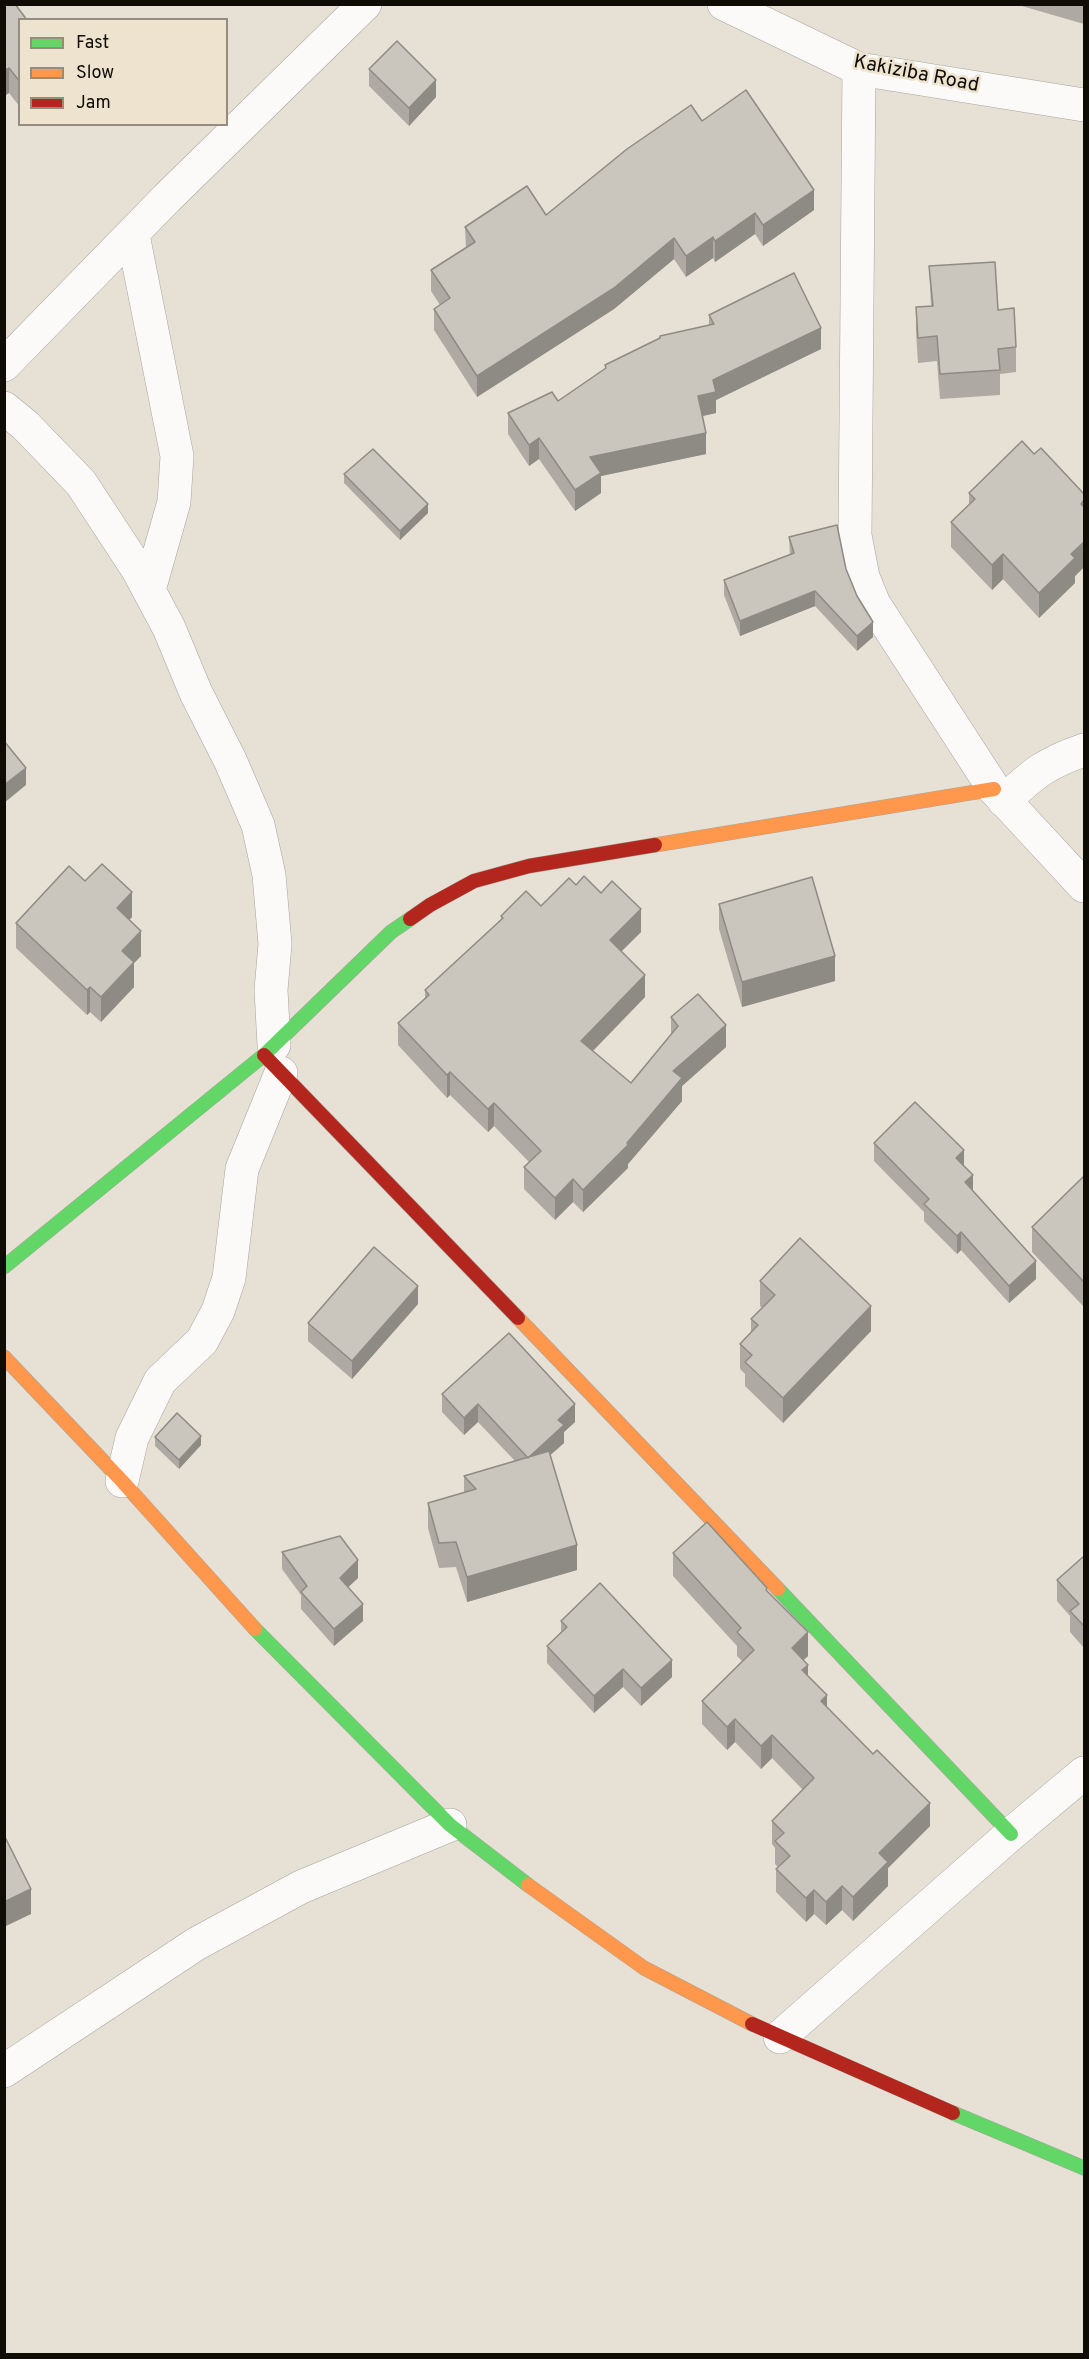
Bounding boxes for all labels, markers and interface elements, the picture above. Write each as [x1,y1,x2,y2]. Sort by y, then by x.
legend [18,18,228,126]
text: Fast [76,32,109,55]
street label: Kakiziba Road [851,51,981,99]
text: Slow [76,62,114,85]
text: Jam [76,92,111,115]

